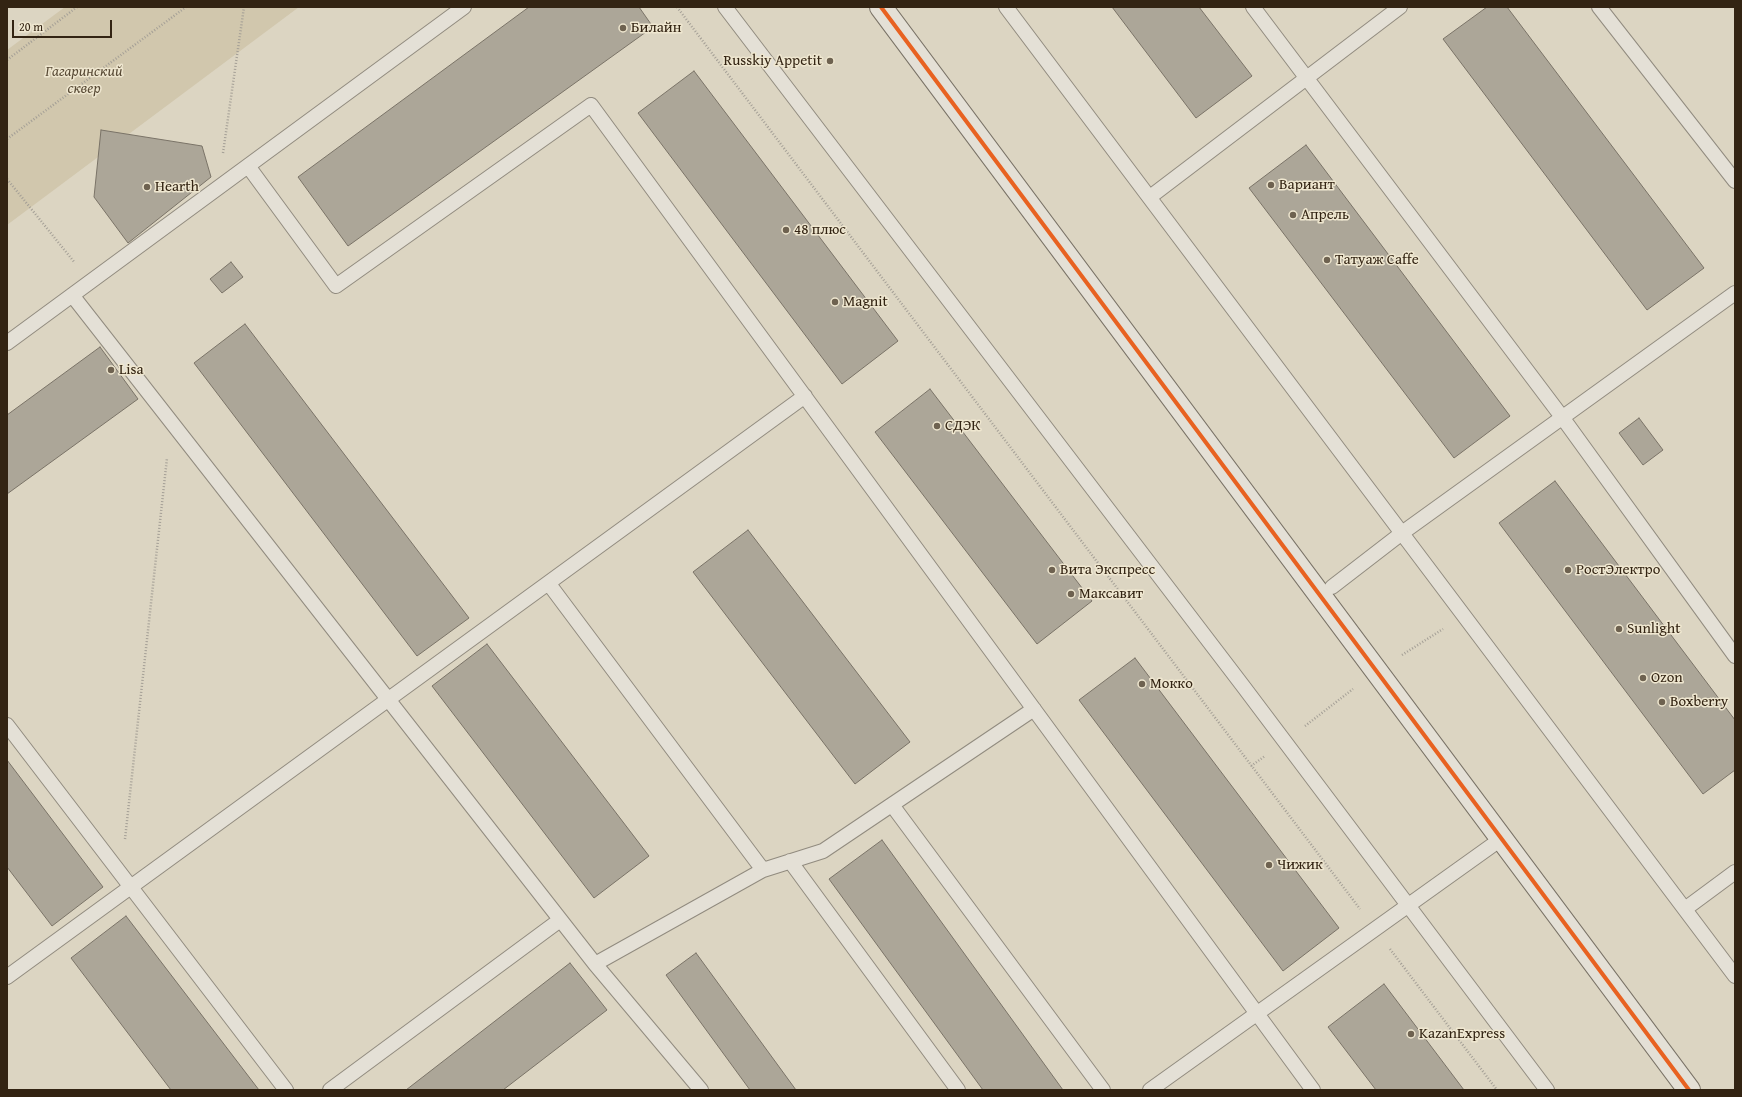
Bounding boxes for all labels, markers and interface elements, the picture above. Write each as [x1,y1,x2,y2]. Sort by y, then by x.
scale bar [14,12,114,38]
text: 20 m [19,18,43,35]
place label: Билайн [631,19,681,37]
marker: Билайн [618,23,628,33]
place label: Russkiy Appetit [724,52,822,70]
marker: Russkiy Appetit [825,56,835,66]
park label: Гагаринский сквер [45,63,123,98]
place label: Вариант [1279,176,1335,194]
place label: Hearth [155,178,199,196]
marker: Вариант [1266,180,1276,190]
marker: Hearth [142,182,152,192]
place label: Апрель [1301,206,1349,224]
marker: Апрель [1288,210,1298,220]
place label: 48 плюс [794,221,846,239]
marker: 48 плюс [781,225,791,235]
place label: Татуаж Caffe [1335,251,1419,269]
marker: Татуаж Caffe [1322,255,1332,265]
place label: Magnit [843,293,888,311]
marker: Magnit [830,297,840,307]
place label: Lisa [119,361,144,379]
marker: Lisa [106,365,116,375]
place label: СДЭК [945,417,981,435]
marker: СДЭК [932,421,942,431]
place label: Вита Экспресс [1060,561,1155,579]
place label: РостЭлектро [1576,561,1660,579]
marker: Вита Экспресс [1047,565,1057,575]
marker: РостЭлектро [1563,565,1573,575]
place label: Максавит [1079,585,1143,603]
marker: Максавит [1066,589,1076,599]
place label: Sunlight [1627,620,1680,638]
marker: Sunlight [1614,624,1624,634]
place label: Ozon [1651,669,1683,687]
marker: Ozon [1638,673,1648,683]
place label: Мокко [1150,675,1193,693]
marker: Мокко [1137,679,1147,689]
place label: Boxberry [1670,693,1728,711]
marker: Boxberry [1657,697,1667,707]
place label: Чижик [1277,856,1323,874]
marker: Чижик [1264,860,1274,870]
place label: KazanExpress [1419,1025,1505,1043]
marker: KazanExpress [1406,1029,1416,1039]

